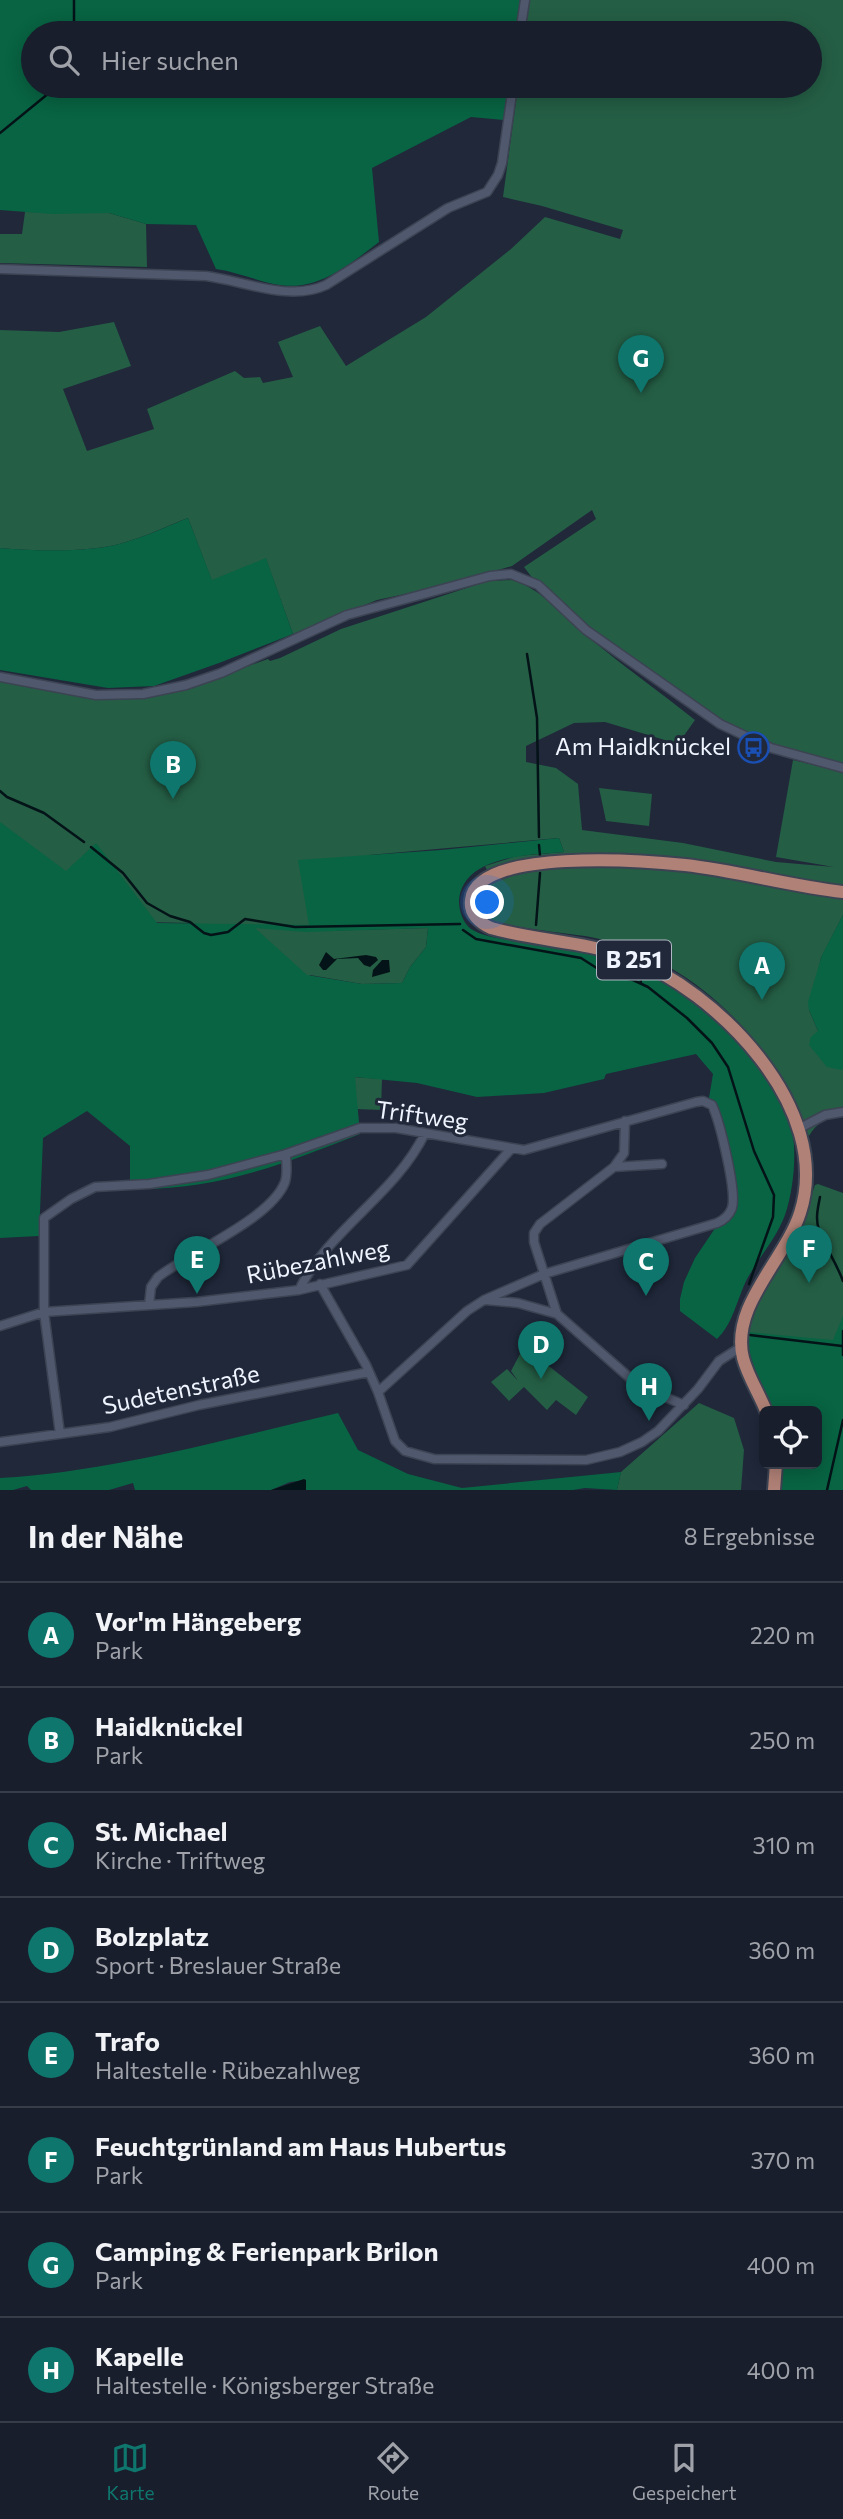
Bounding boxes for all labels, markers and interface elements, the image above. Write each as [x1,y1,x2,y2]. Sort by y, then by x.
search box [21,21,822,98]
icon: search [45,41,83,79]
text: Hier suchen [101,44,239,75]
pin: G [618,335,664,393]
bus stop icon: Am Haidknückel [737,730,771,764]
place label: Am Haidknückel [555,731,731,760]
pin: B [150,741,196,799]
your location [470,885,504,919]
road number: B 251 [597,940,671,979]
pin: A [739,942,785,1000]
street label: Triftweg [374,1094,470,1135]
pin: F [786,1225,832,1283]
street label: Rübezahlweg [244,1232,392,1289]
pin: E [174,1236,220,1294]
pin: C [623,1238,669,1296]
pin: D [518,1321,564,1379]
street label: Sudetenstraße [100,1358,262,1419]
pin: H [626,1363,672,1421]
map controls [759,1406,822,1469]
button: locate [759,1406,822,1469]
text: In der Nähe [28,1517,183,1554]
text: 8 Ergebnisse [684,1522,815,1550]
text: Vor'm Hängeberg [95,1605,301,1636]
text: A [43,1621,59,1649]
text: 220 m [750,1621,815,1649]
text: Park [95,1636,143,1664]
text: Haidknückel [95,1710,243,1741]
text: B [43,1726,59,1754]
text: 250 m [750,1726,815,1754]
text: Park [95,1741,143,1769]
text: St. Michael [95,1815,228,1846]
text: C [43,1831,59,1859]
text: 310 m [753,1831,815,1859]
text: Kirche · Triftweg [95,1846,265,1874]
text: Bolzplatz [95,1920,209,1951]
text: D [43,1936,59,1964]
text: 360 m [748,1936,815,1964]
text: Sport · Breslauer Straße [95,1951,341,1979]
text: Trafo [95,2025,160,2056]
text: E [44,2041,58,2069]
text: 360 m [748,2041,815,2069]
text: Haltestelle · Rübezahlweg [95,2056,360,2084]
text: Feuchtgrünland am Haus Hubertus [95,2130,506,2161]
text: F [44,2146,58,2174]
text: 370 m [750,2146,815,2174]
text: Park [95,2161,143,2189]
text: Camping & Ferienpark Brilon [95,2235,439,2266]
text: G [43,2251,59,2279]
text: 400 m [747,2251,815,2279]
text: Park [95,2266,143,2294]
text: Kapelle [95,2340,184,2371]
text: H [42,2356,60,2384]
text: 400 m [747,2356,815,2384]
text: Haltestelle · Königsberger Straße [95,2371,434,2399]
tab: Karte [106,2439,154,2504]
tab: Route [367,2439,419,2504]
tab: Gespeichert [632,2439,737,2504]

